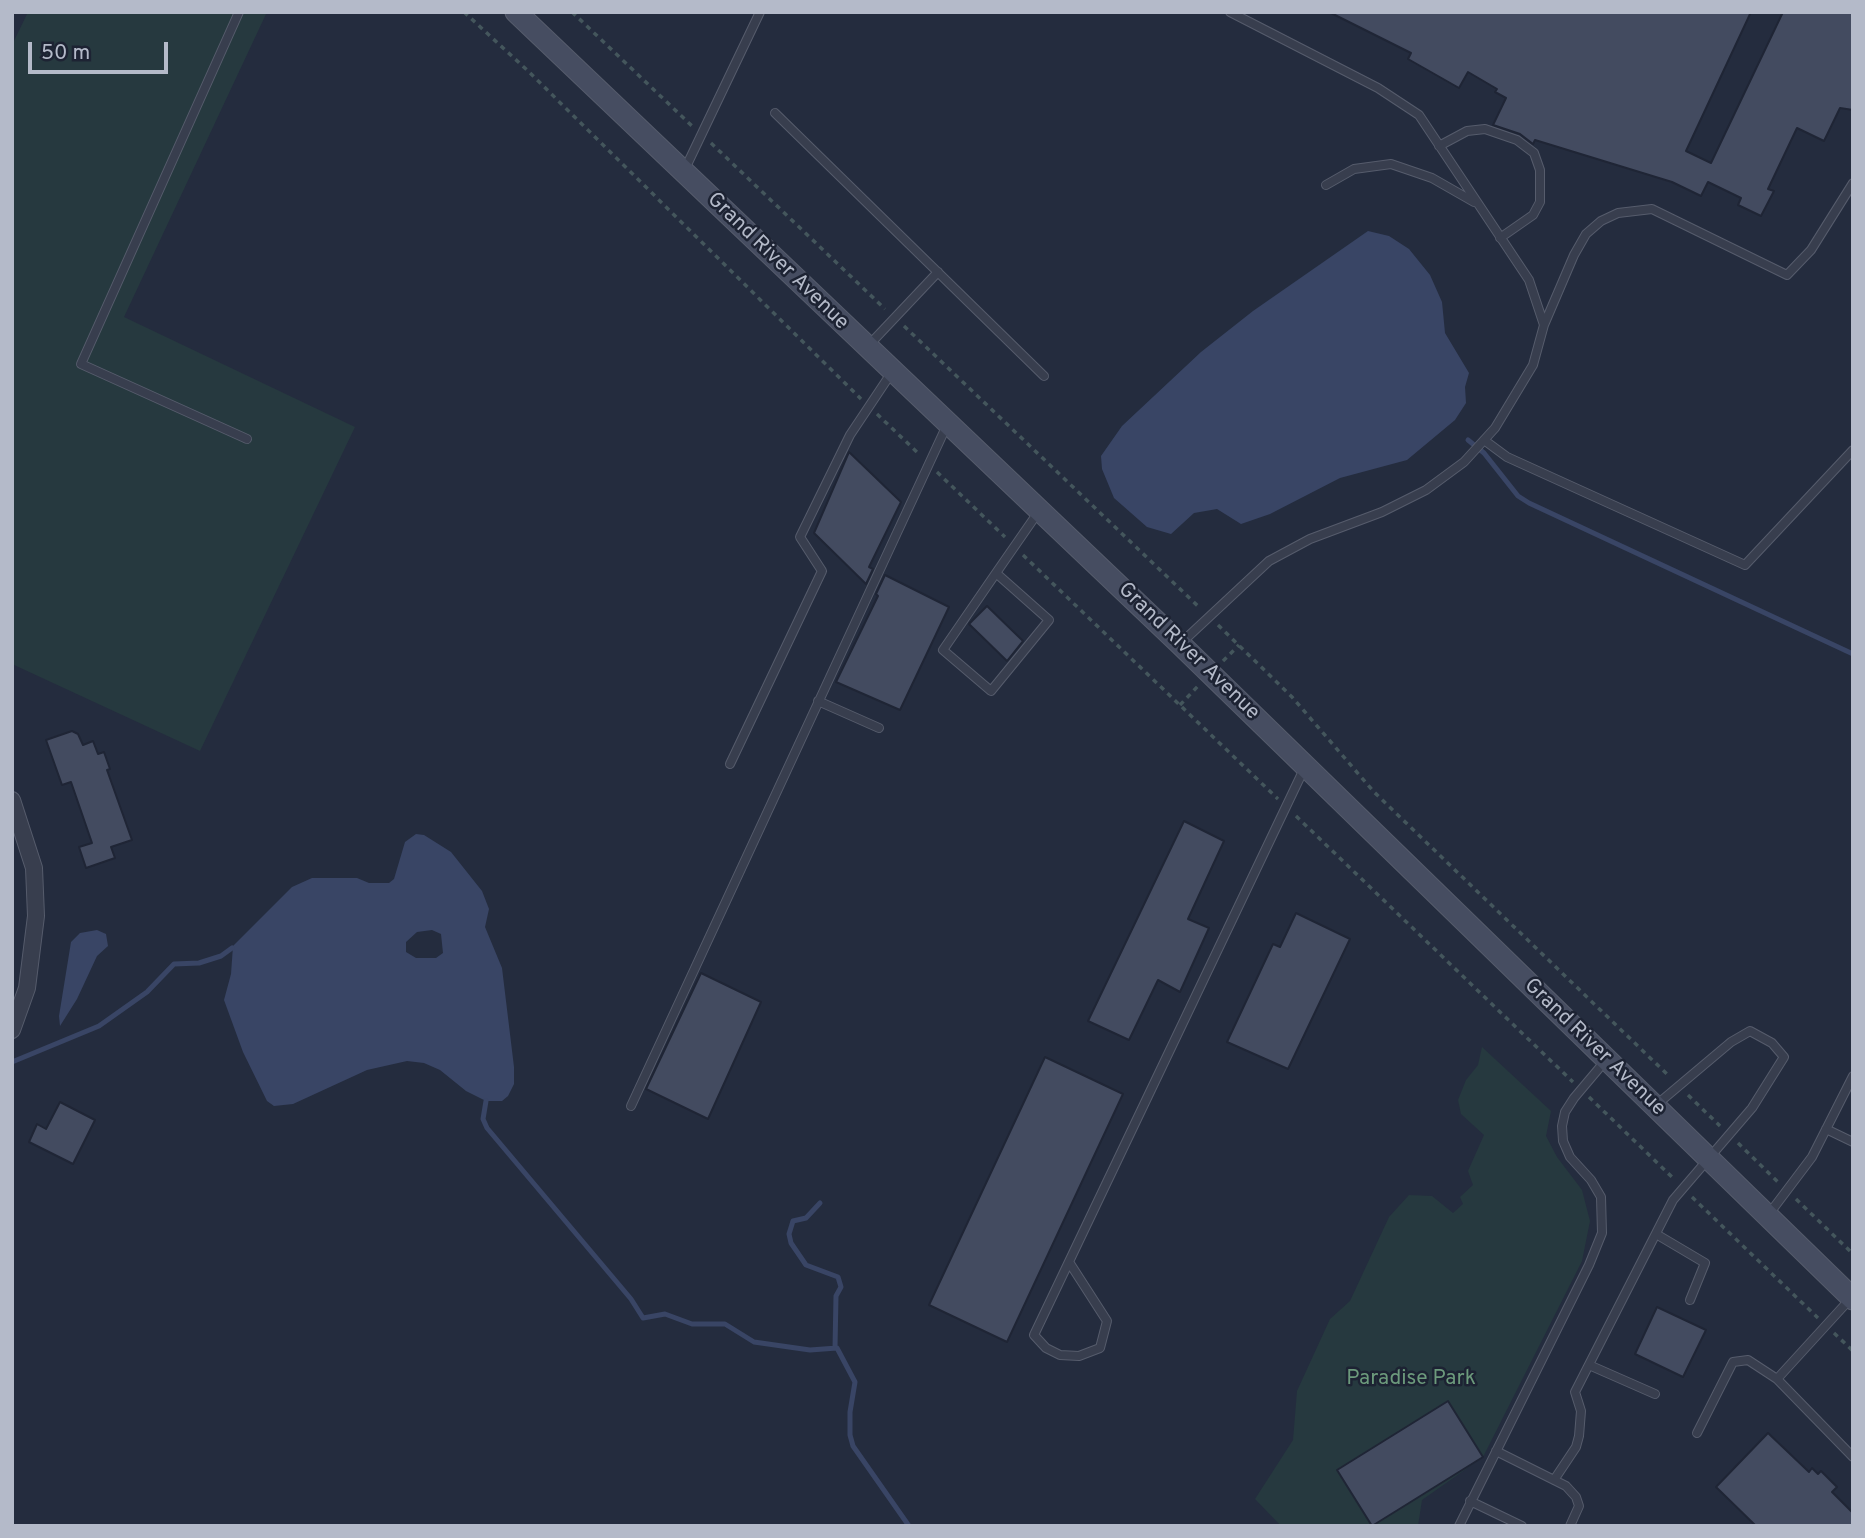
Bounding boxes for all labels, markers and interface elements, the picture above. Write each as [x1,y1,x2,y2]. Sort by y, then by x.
scale bar [32,28,172,72]
text: 50 m [41,40,90,67]
street label: Grand River Avenue [701,188,853,336]
street label: Grand River Avenue [1112,578,1264,726]
street label: Grand River Avenue [1518,974,1670,1122]
park label: Paradise Park [1346,1367,1476,1393]

